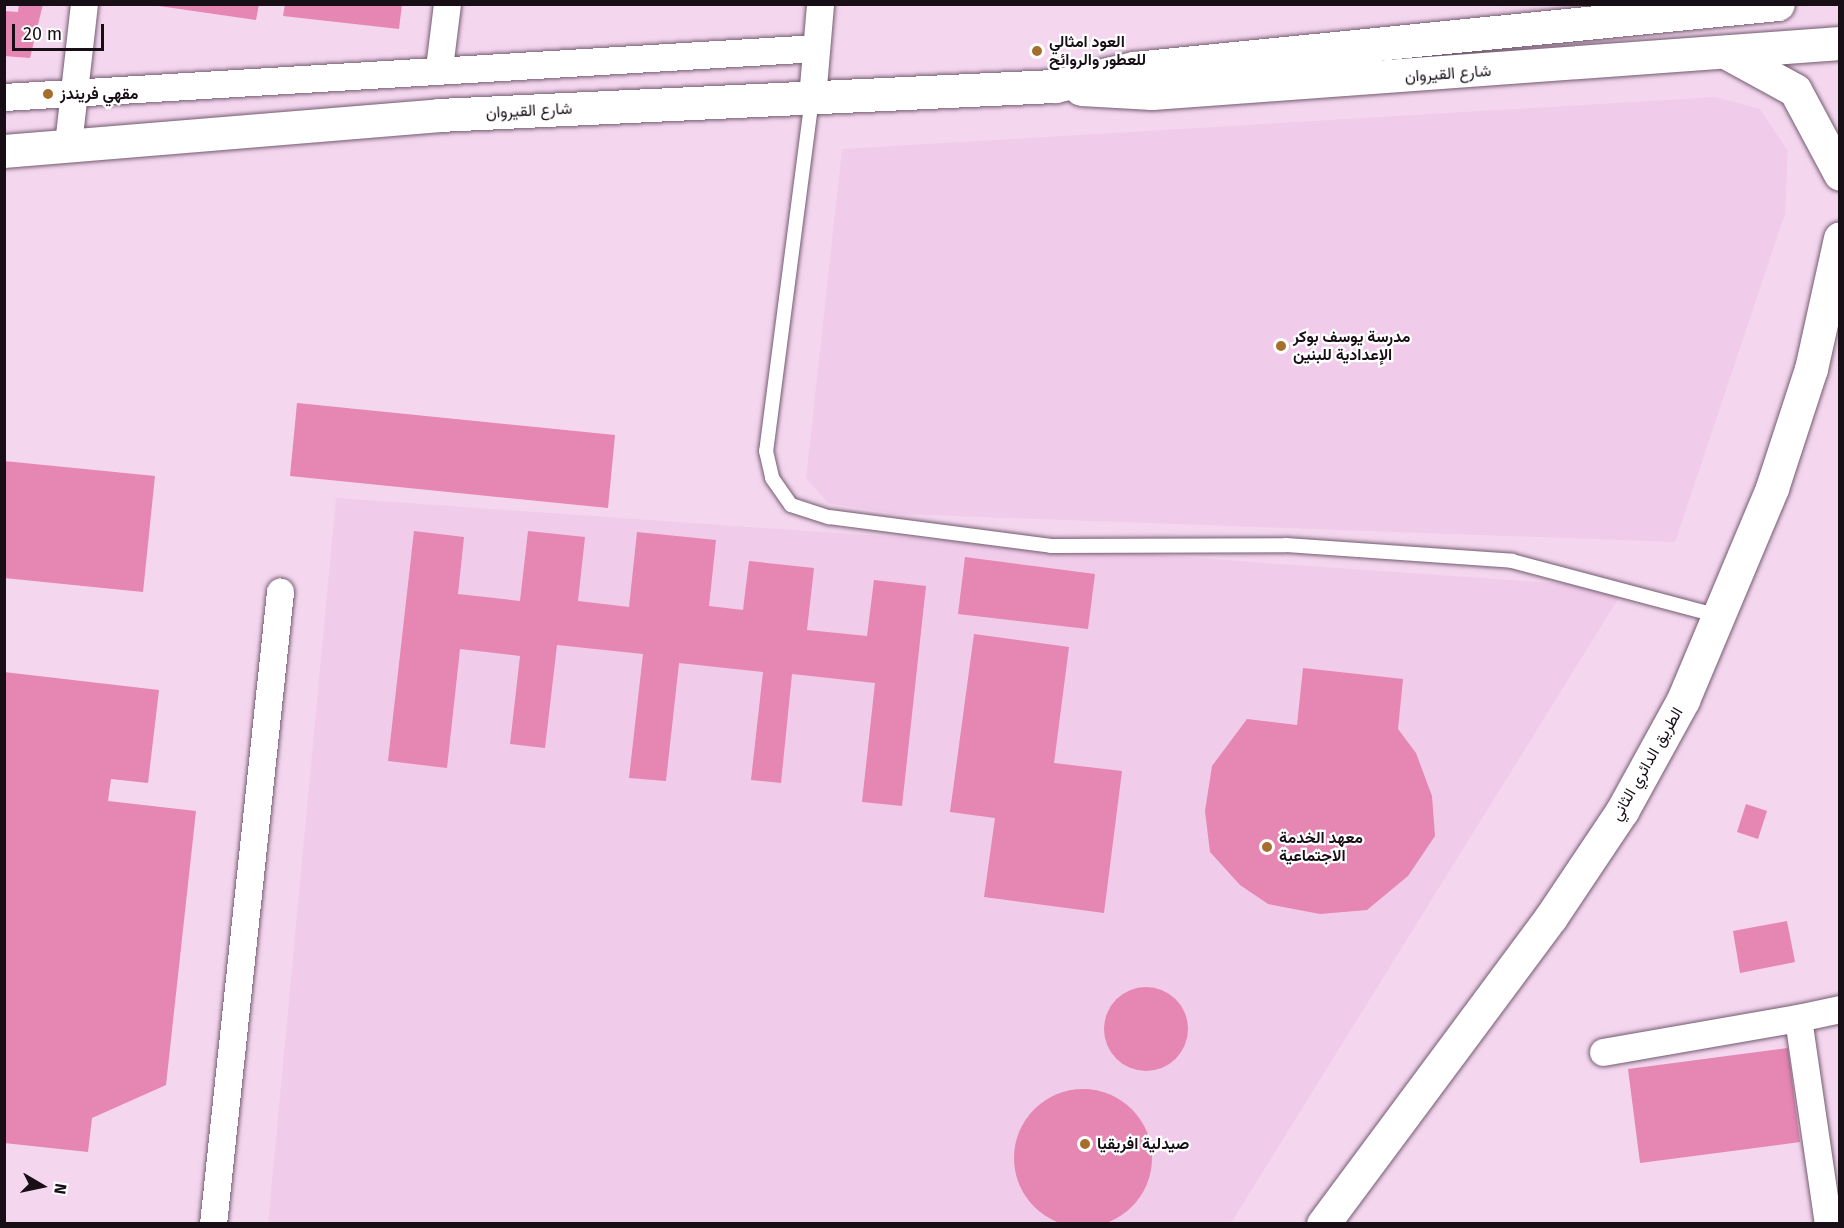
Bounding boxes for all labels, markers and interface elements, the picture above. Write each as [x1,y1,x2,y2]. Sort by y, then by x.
scale bar [15,12,106,50]
text: 20 m [23,23,62,45]
place label: العود امثالي للعطور والروائح [1049,32,1146,70]
marker: العود امثالي للعطور والروائح [1030,44,1044,58]
street label: شارع القيروان [1404,61,1492,87]
place label: مقهي فريندز [60,84,138,104]
marker: مقهي فريندز [41,87,55,101]
street label: شارع القيروان [485,99,573,123]
place label: مدرسة يوسف بوكر الإعدادية للبنين [1293,327,1410,365]
marker: مدرسة يوسف بوكر الإعدادية للبنين [1274,339,1288,353]
street label: الطريق الدائري الثاني [1607,704,1687,824]
place label: معهد الخدمة الاجتماعية [1279,828,1363,866]
marker: معهد الخدمة الاجتماعية [1260,840,1274,854]
place label: صيدلية افريقيا [1097,1134,1189,1154]
marker: صيدلية افريقيا [1078,1137,1092,1151]
north arrow [12,1156,72,1216]
text: N [50,1182,70,1196]

